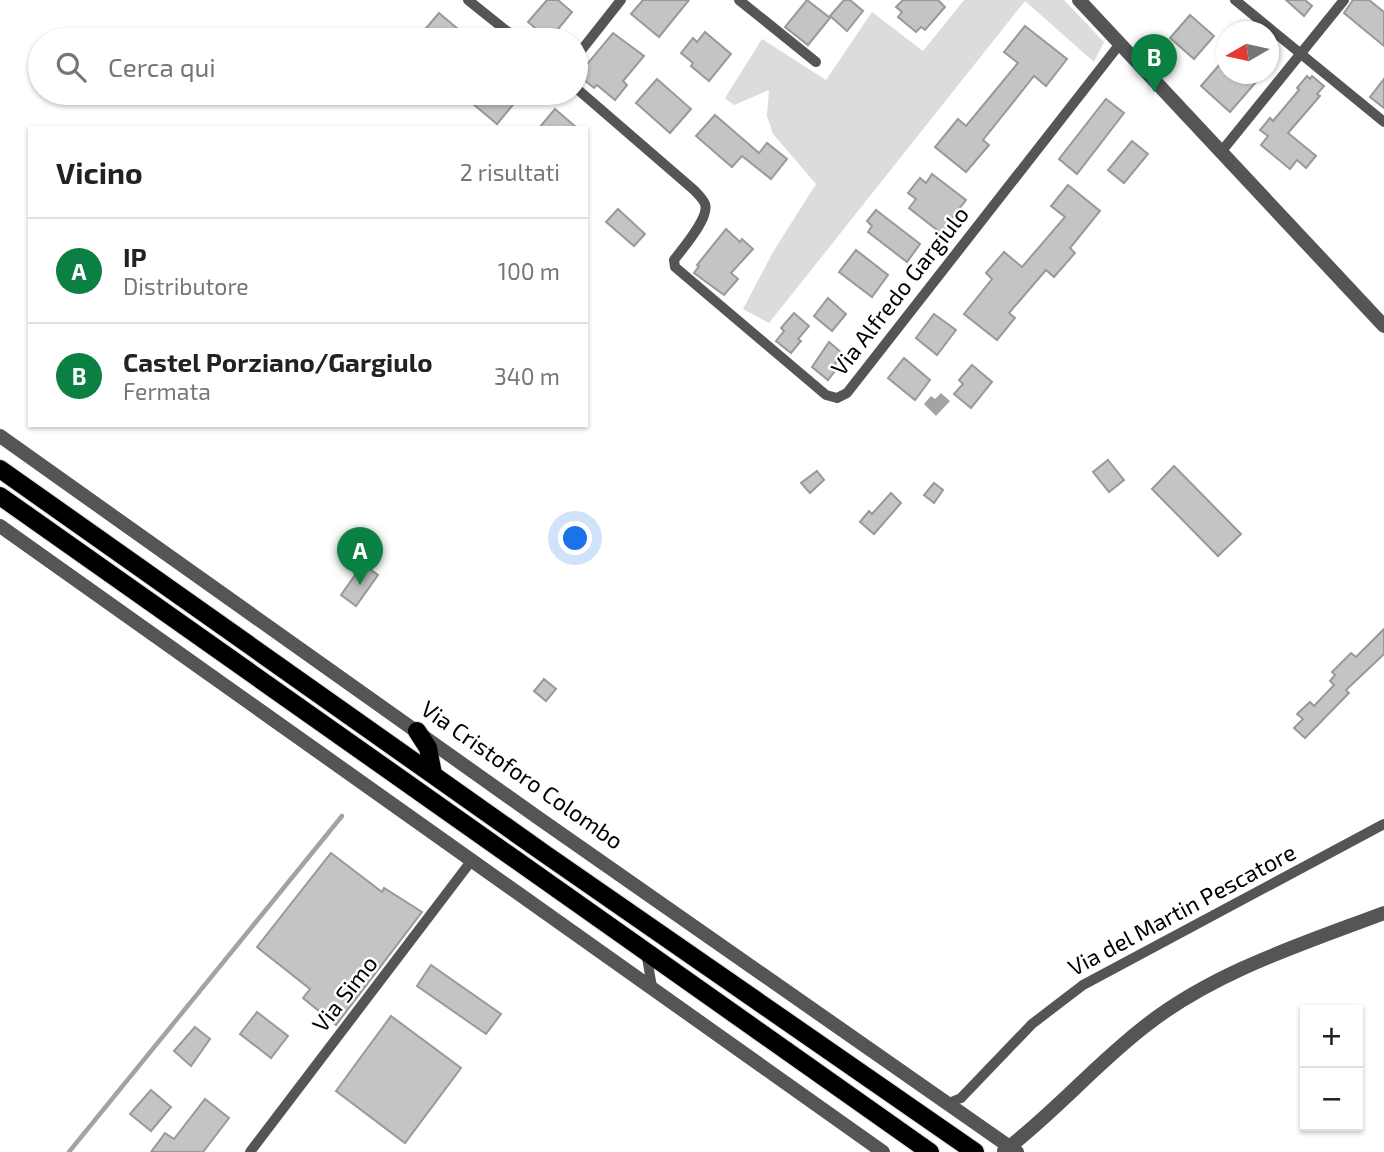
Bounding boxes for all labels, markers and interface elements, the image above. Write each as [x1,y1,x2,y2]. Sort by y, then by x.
north arrow [1216,21,1279,84]
search box [28,28,588,105]
pin: B [1131,34,1177,92]
icon: search [52,48,90,86]
text: Cerca qui [108,51,216,82]
text: Vicino [56,154,143,190]
text: 2 risultati [460,158,560,186]
street label: Via Alfredo Gargiulo [824,200,974,381]
text: IP [123,241,147,272]
text: A [71,257,87,285]
text: 100 m [498,257,560,285]
text: Distributore [123,272,249,300]
text: Castel Porziano/Gargiulo [123,346,433,377]
text: B [72,362,86,390]
text: 340 m [494,362,560,390]
text: Fermata [123,377,211,405]
your location [558,521,592,555]
pin: A [337,527,383,585]
street label: Via Cristoforo Colombo [416,694,629,855]
street label: Via del Martin Pescatore [1063,837,1300,981]
street label: Via Simo [306,950,383,1037]
map controls [1300,1005,1363,1131]
button: + [1300,1005,1363,1068]
button: − [1300,1068,1363,1131]

